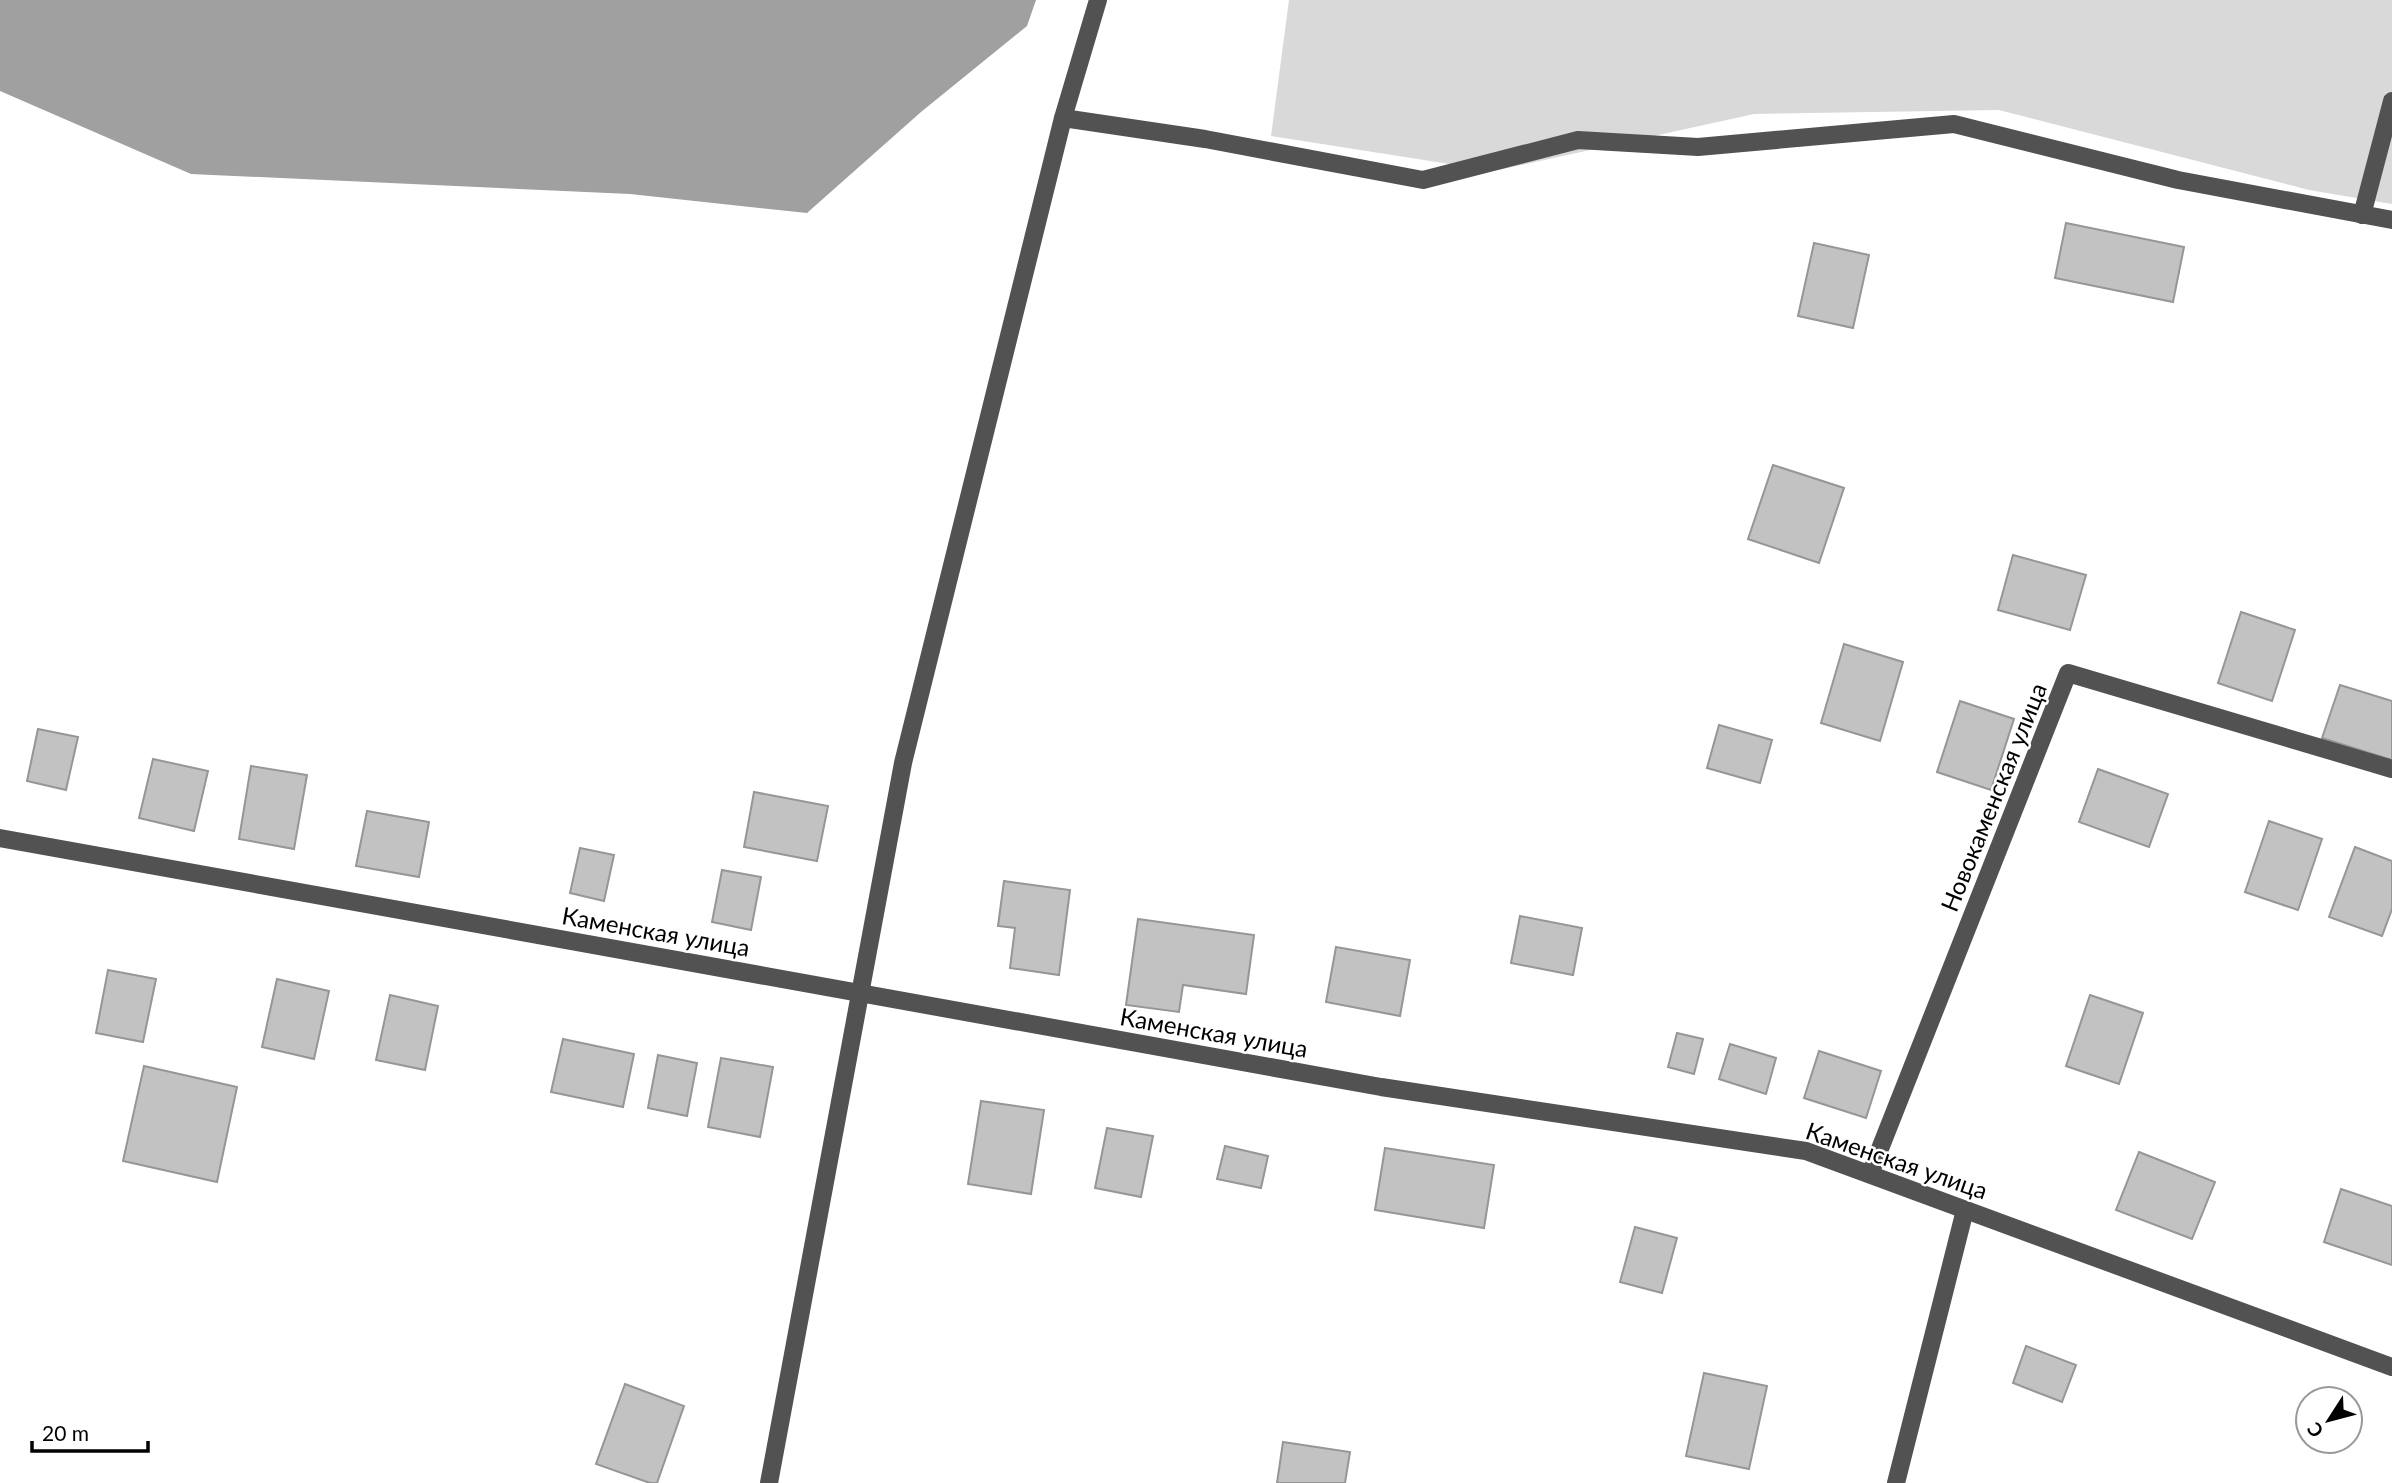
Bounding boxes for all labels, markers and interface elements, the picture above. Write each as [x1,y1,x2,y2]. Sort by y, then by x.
street label: Новокаменская улица [1934,679,2052,915]
street label: Каменская улица [560,900,752,962]
street label: Каменская улица [1118,1001,1310,1063]
street label: Каменская улица [1802,1115,1992,1205]
north arrow [2294,1385,2364,1455]
scale bar [32,1410,147,1454]
text: С [2302,1418,2328,1442]
text: 20 m [42,1420,89,1445]

